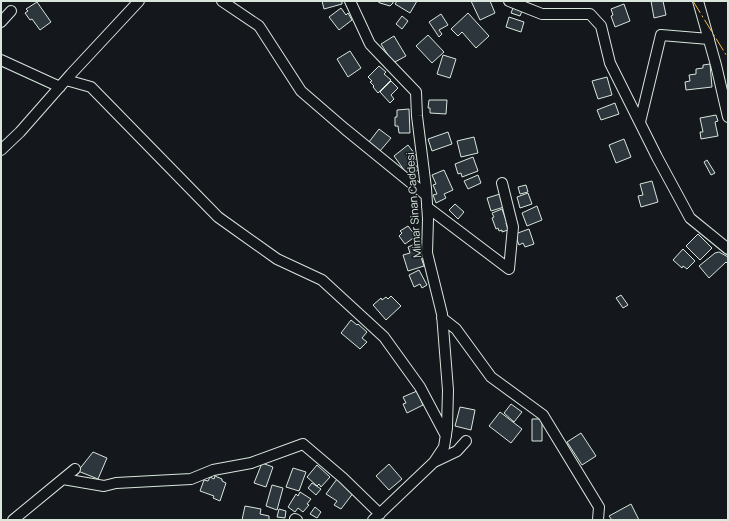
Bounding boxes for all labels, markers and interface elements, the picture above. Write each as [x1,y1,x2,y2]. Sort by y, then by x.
street label: Mimar Sinan Caddesi [402,152,424,258]

